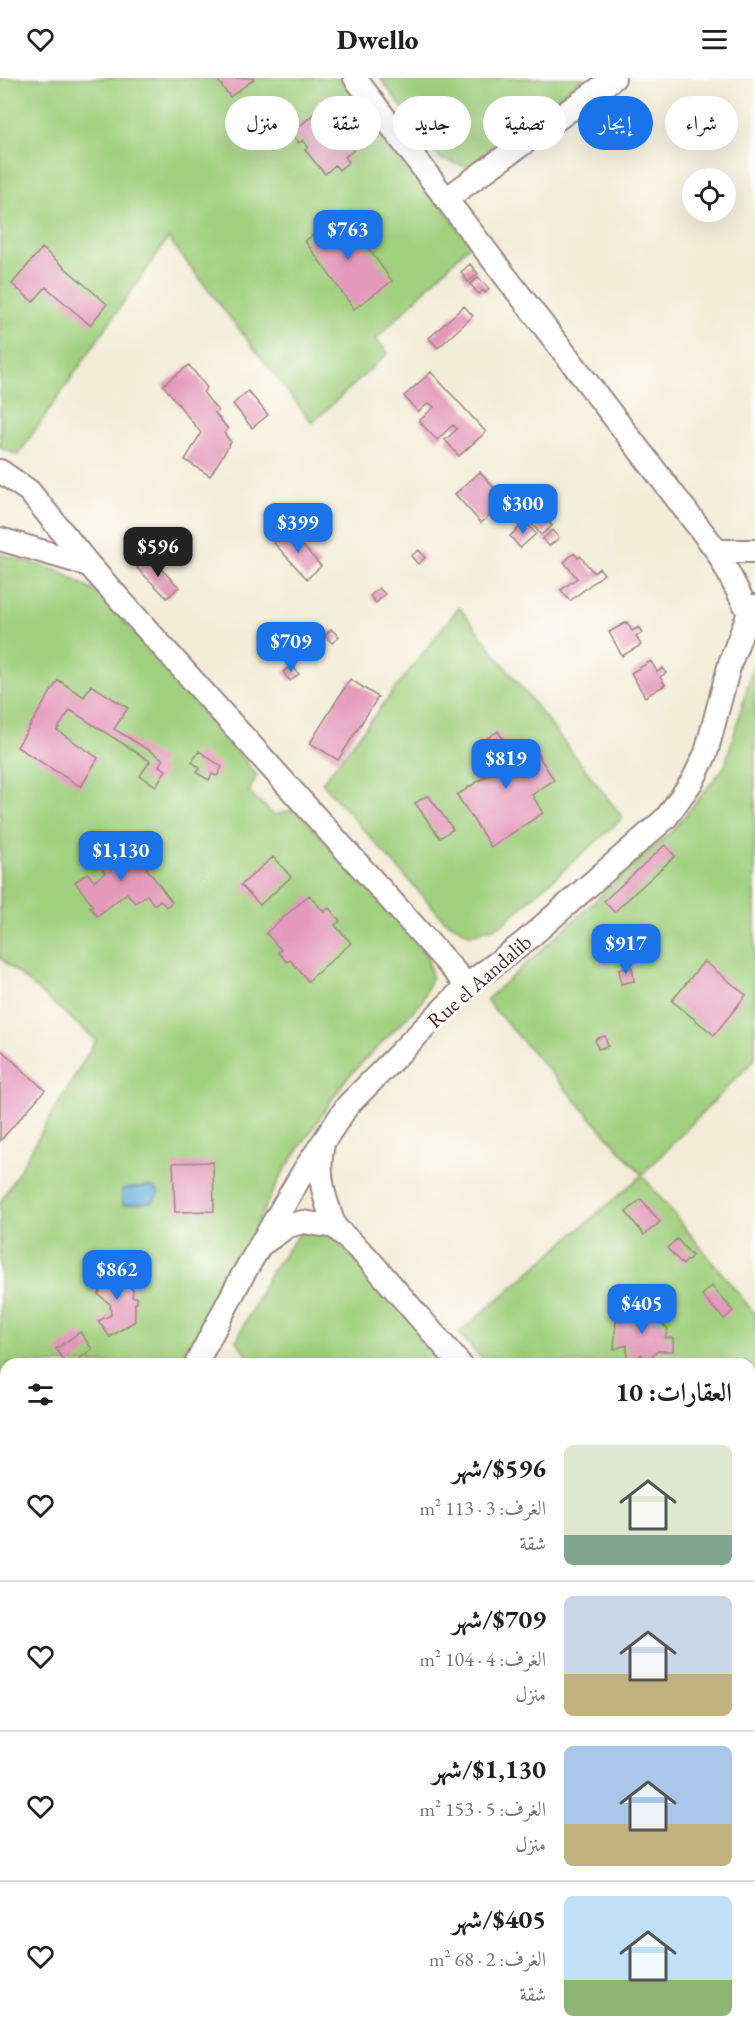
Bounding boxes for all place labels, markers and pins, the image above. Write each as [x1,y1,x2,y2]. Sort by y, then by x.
pin: $763 [312,210,384,261]
pin: $300 [487,484,559,535]
pin: $399 [262,503,334,554]
pin: $596 [122,527,194,578]
pin: $709 [255,622,327,673]
pin: $819 [470,739,542,790]
pin: $1,130 [72,831,170,882]
pin: $917 [590,924,662,975]
pin: $862 [81,1250,153,1301]
pin: $405 [606,1284,678,1335]

